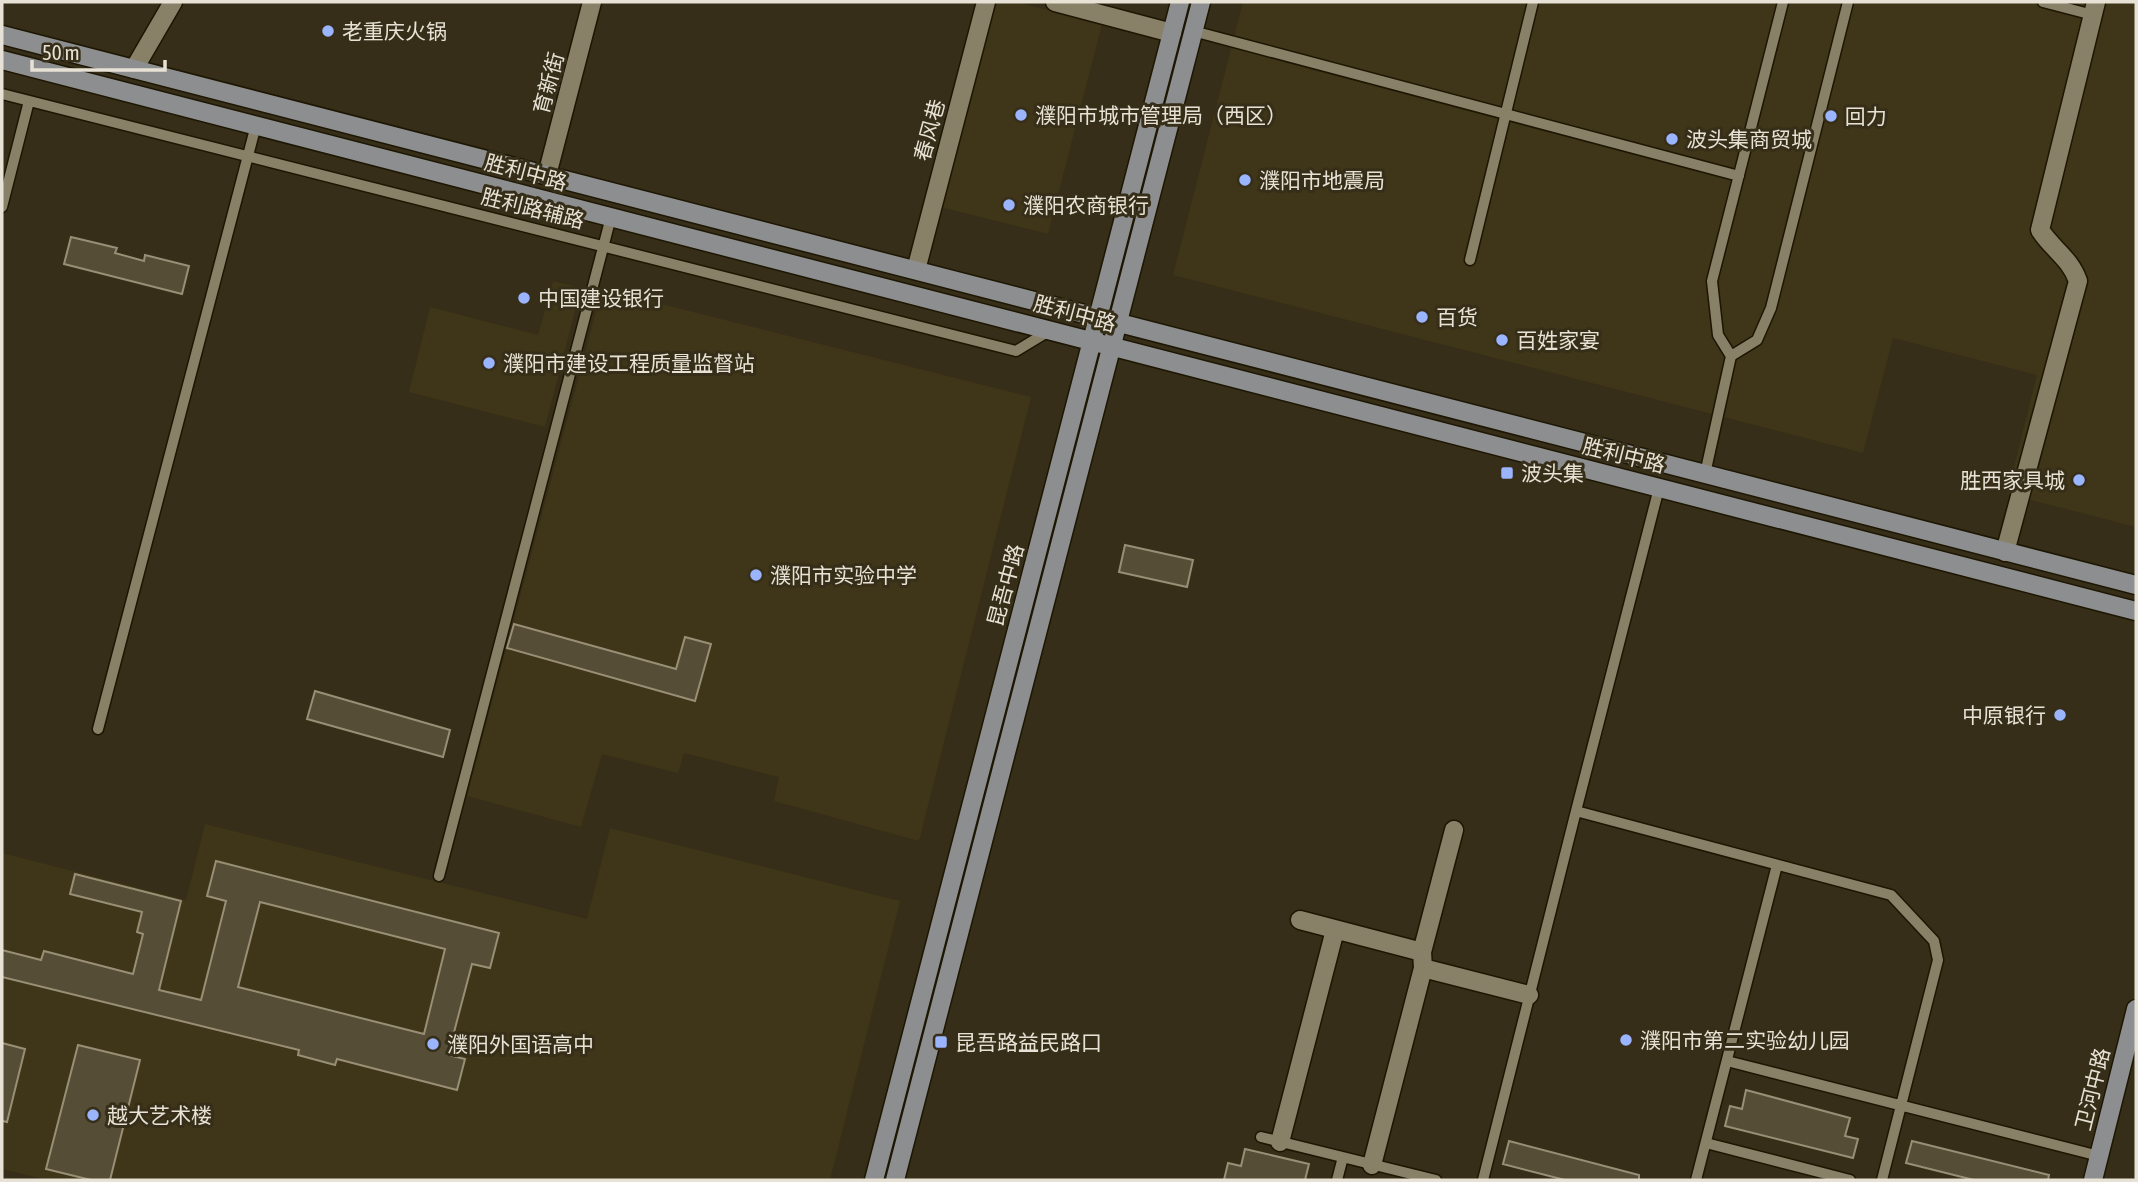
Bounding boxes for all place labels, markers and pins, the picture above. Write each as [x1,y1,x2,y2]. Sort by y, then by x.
place label: 老重庆火锅 [342,19,447,43]
marker: 老重庆火锅 [320,23,336,39]
place label: 濮阳市城市管理局（西区） [1035,103,1287,127]
place label: 回力 [1845,104,1887,128]
marker: 濮阳市城市管理局（西区） [1013,107,1029,123]
marker: 回力 [1823,108,1839,124]
place label: 波头集商贸城 [1686,127,1812,151]
marker: 波头集商贸城 [1664,131,1680,147]
place label: 濮阳市地震局 [1259,168,1385,192]
marker: 濮阳市地震局 [1237,172,1253,188]
place label: 濮阳农商银行 [1023,193,1149,217]
marker: 濮阳农商银行 [1001,197,1017,213]
place label: 中国建设银行 [538,286,664,310]
marker: 中国建设银行 [516,290,532,306]
place label: 百货 [1436,305,1478,329]
marker: 百货 [1414,309,1430,325]
place label: 百姓家宴 [1516,328,1600,352]
marker: 百姓家宴 [1494,332,1510,348]
place label: 濮阳市建设工程质量监督站 [503,351,755,375]
marker: 濮阳市建设工程质量监督站 [481,355,497,371]
place label: 波头集 [1521,461,1584,485]
marker: 波头集 [1499,465,1515,481]
place label: 胜西家具城 [1960,468,2065,492]
marker: 胜西家具城 [2071,472,2087,488]
place label: 濮阳市实验中学 [770,563,917,587]
marker: 濮阳市实验中学 [748,567,764,583]
place label: 中原银行 [1962,703,2046,727]
marker: 中原银行 [2052,707,2068,723]
place label: 濮阳市第二实验幼儿园 [1640,1028,1850,1052]
place label: 昆吾路益民路口 [955,1030,1102,1054]
place label: 濮阳外国语高中 [447,1032,594,1056]
marker: 濮阳市第二实验幼儿园 [1618,1032,1634,1048]
marker: 昆吾路益民路口 [933,1034,949,1050]
marker: 濮阳外国语高中 [425,1036,441,1052]
place label: 越大艺术楼 [107,1103,212,1127]
marker: 越大艺术楼 [85,1107,101,1123]

